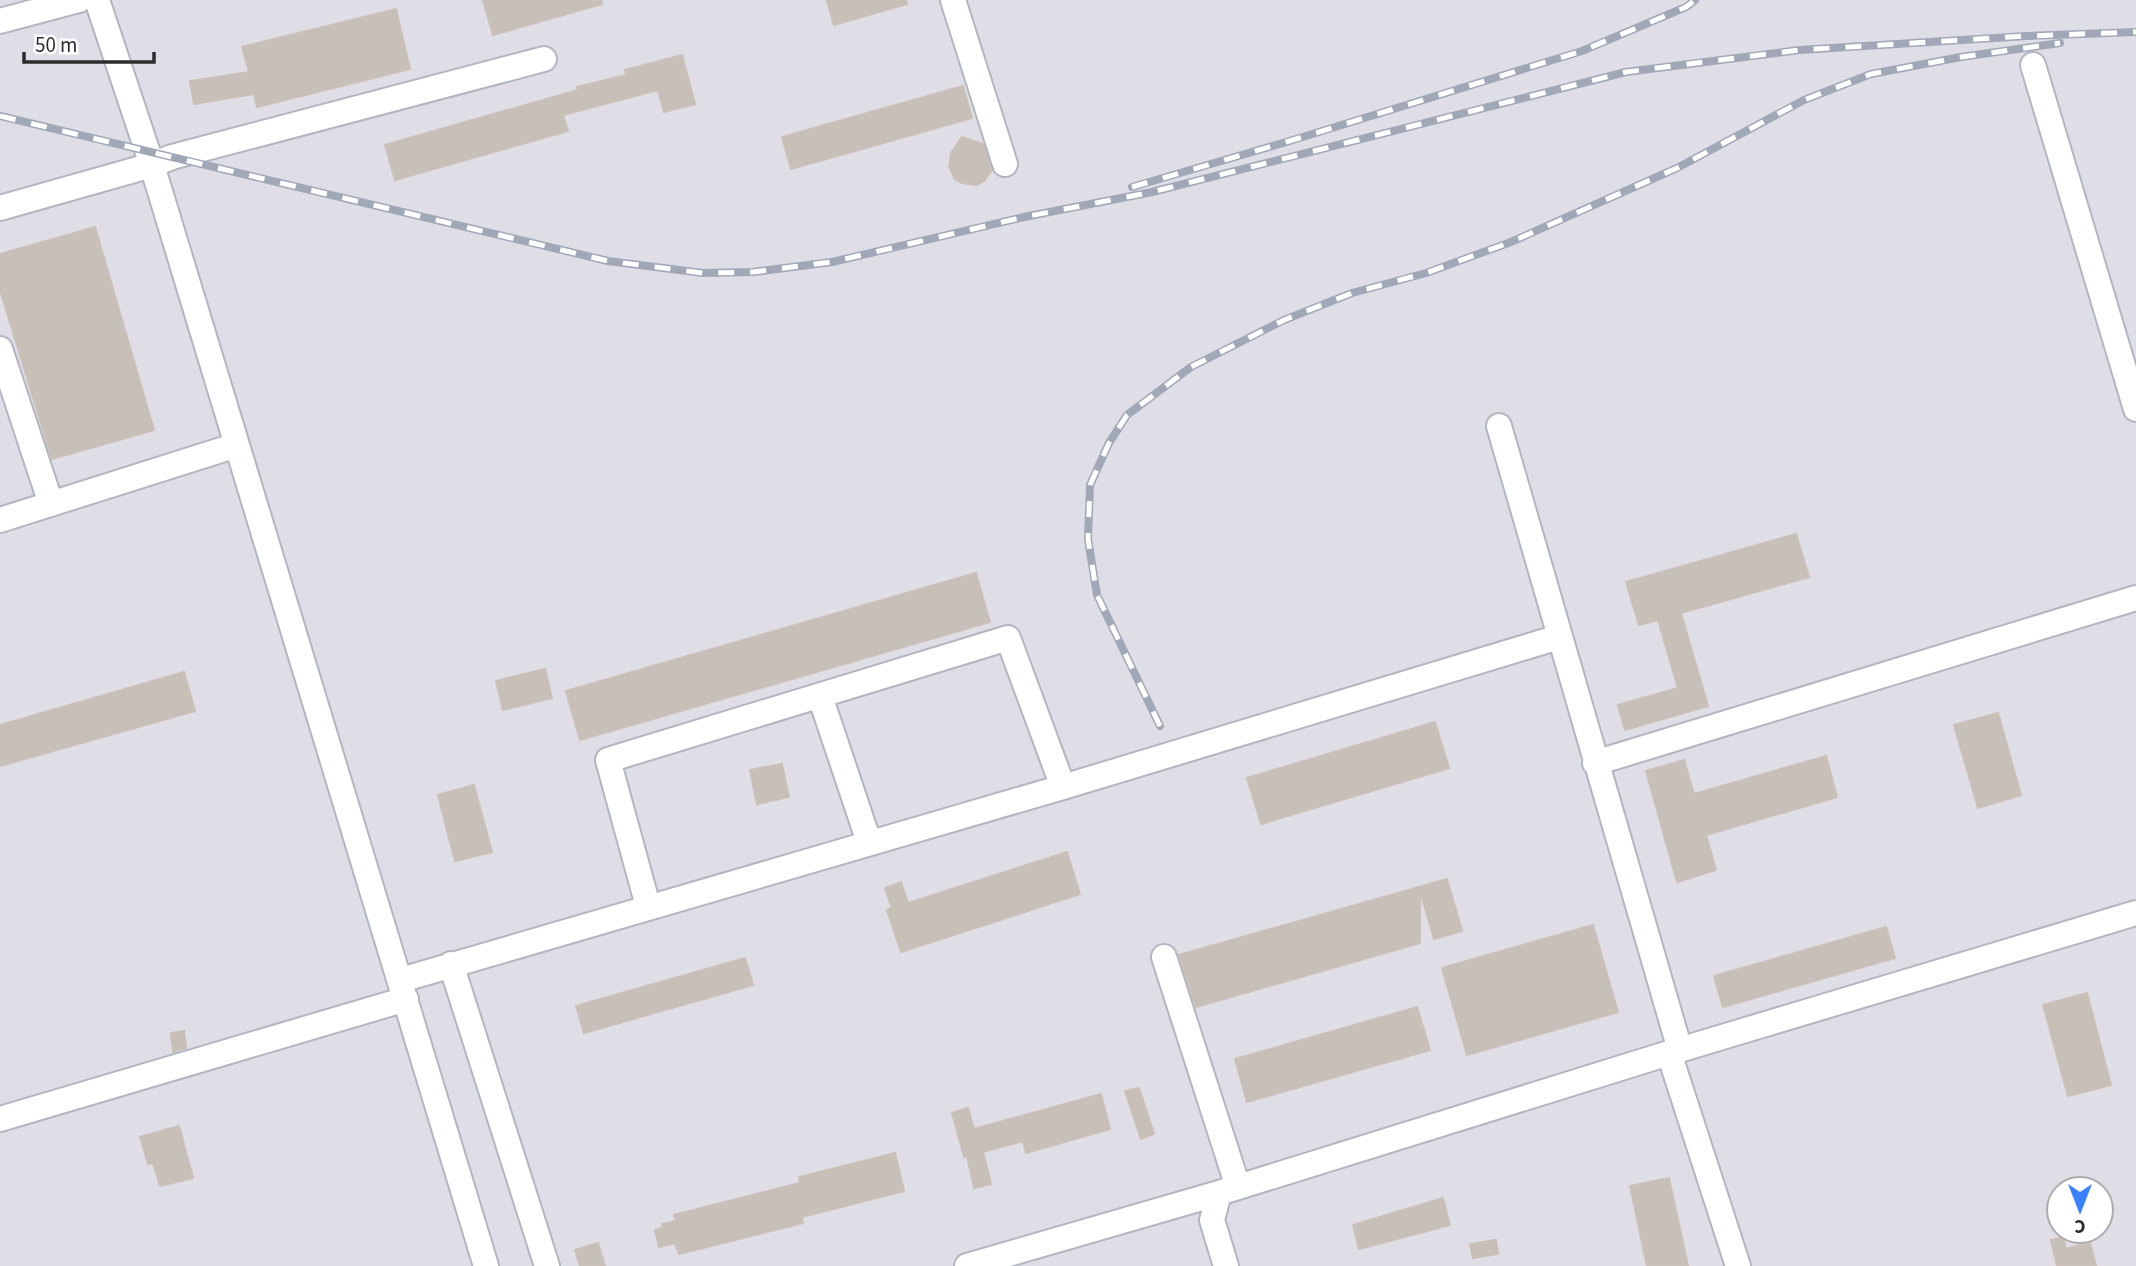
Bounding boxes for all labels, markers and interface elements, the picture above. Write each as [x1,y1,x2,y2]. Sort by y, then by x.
scale bar [24,21,154,65]
text: 50 m [35,30,77,60]
north arrow [2045,1175,2115,1245]
text: С [2074,1212,2086,1239]

